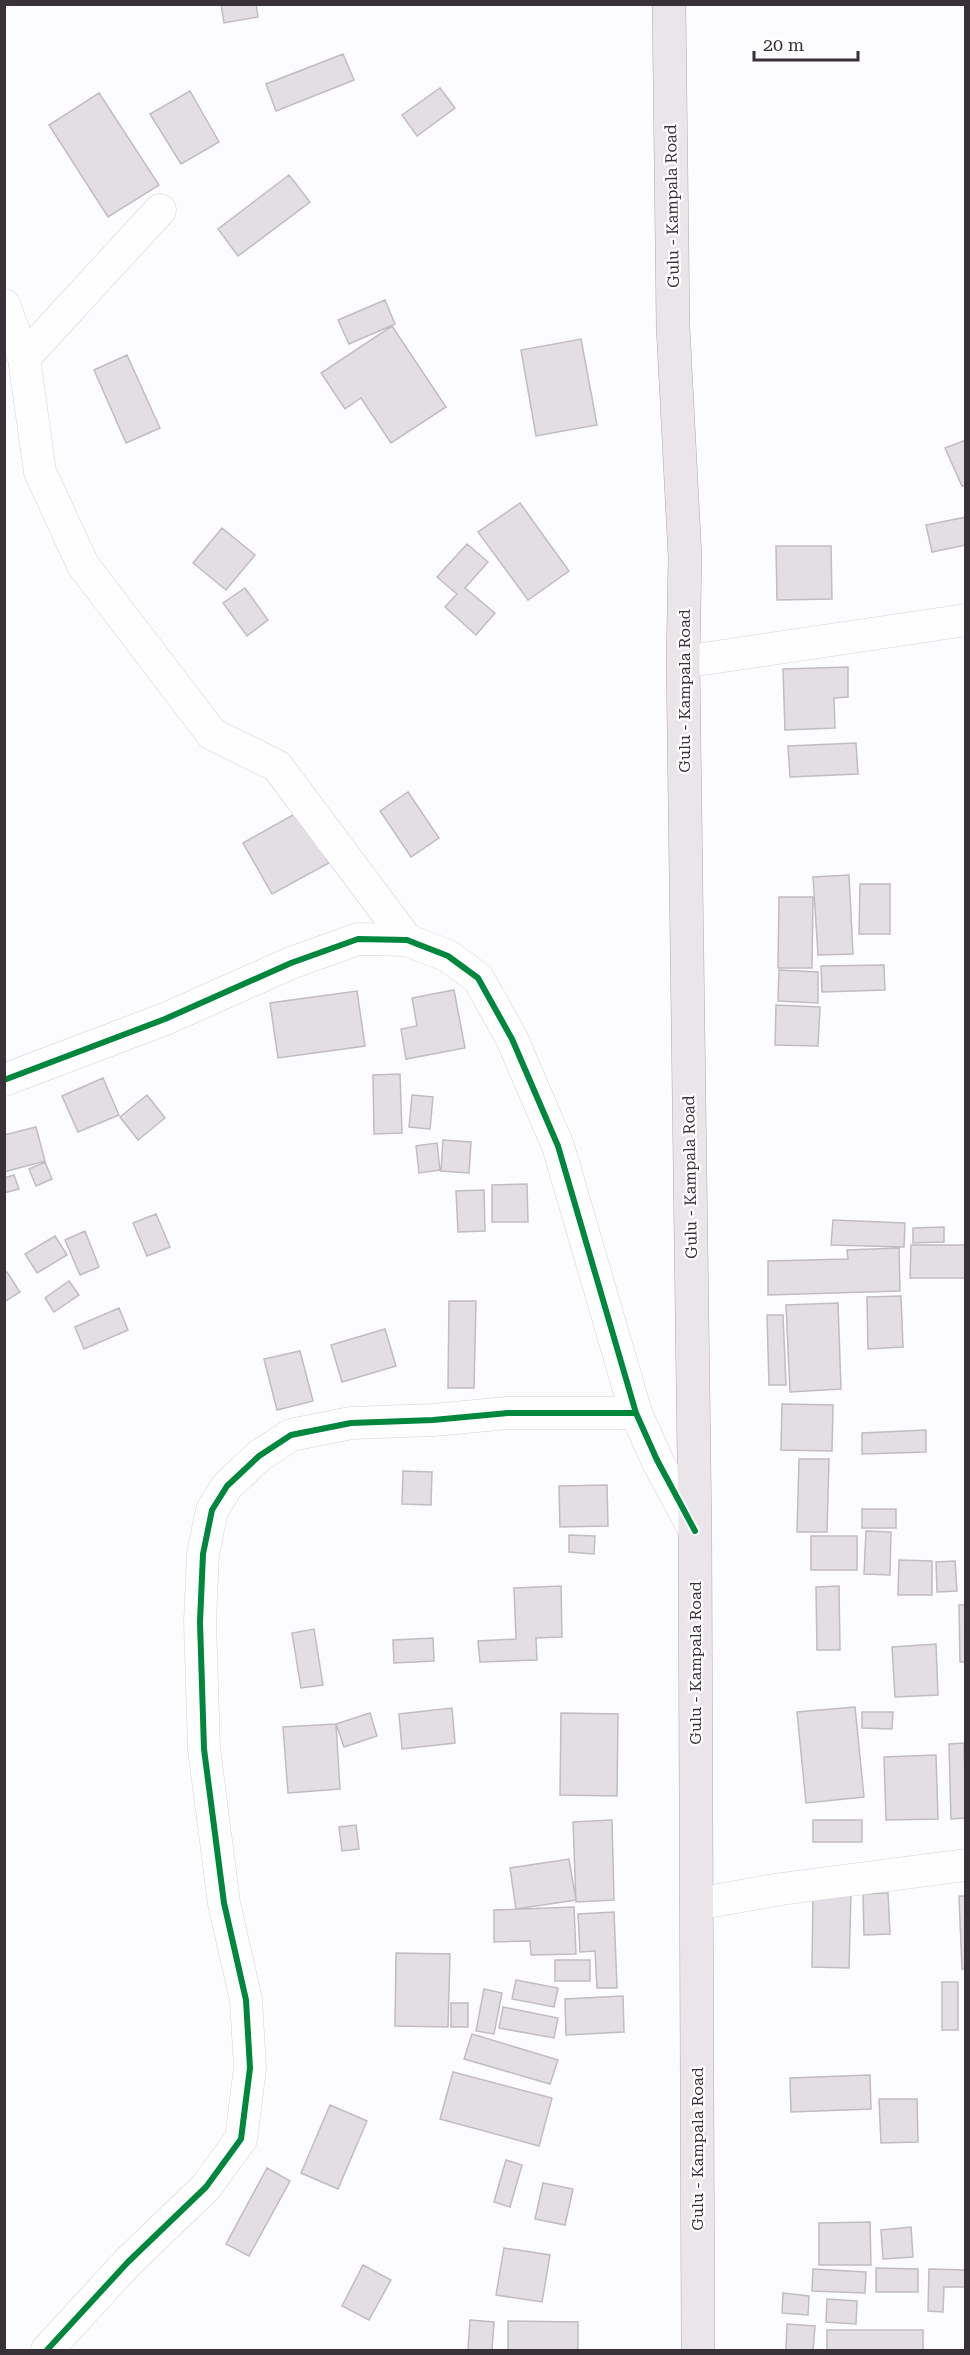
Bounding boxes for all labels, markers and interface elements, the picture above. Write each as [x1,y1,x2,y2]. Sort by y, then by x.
scale bar [754,24,858,62]
text: 20 m [763,34,804,55]
street label: Gulu - Kampala Road [661,124,683,288]
street label: Gulu - Kampala Road [675,609,694,773]
street label: Gulu - Kampala Road [679,1095,701,1259]
street label: Gulu - Kampala Road [686,1581,705,1745]
street label: Gulu - Kampala Road [688,2067,707,2231]

